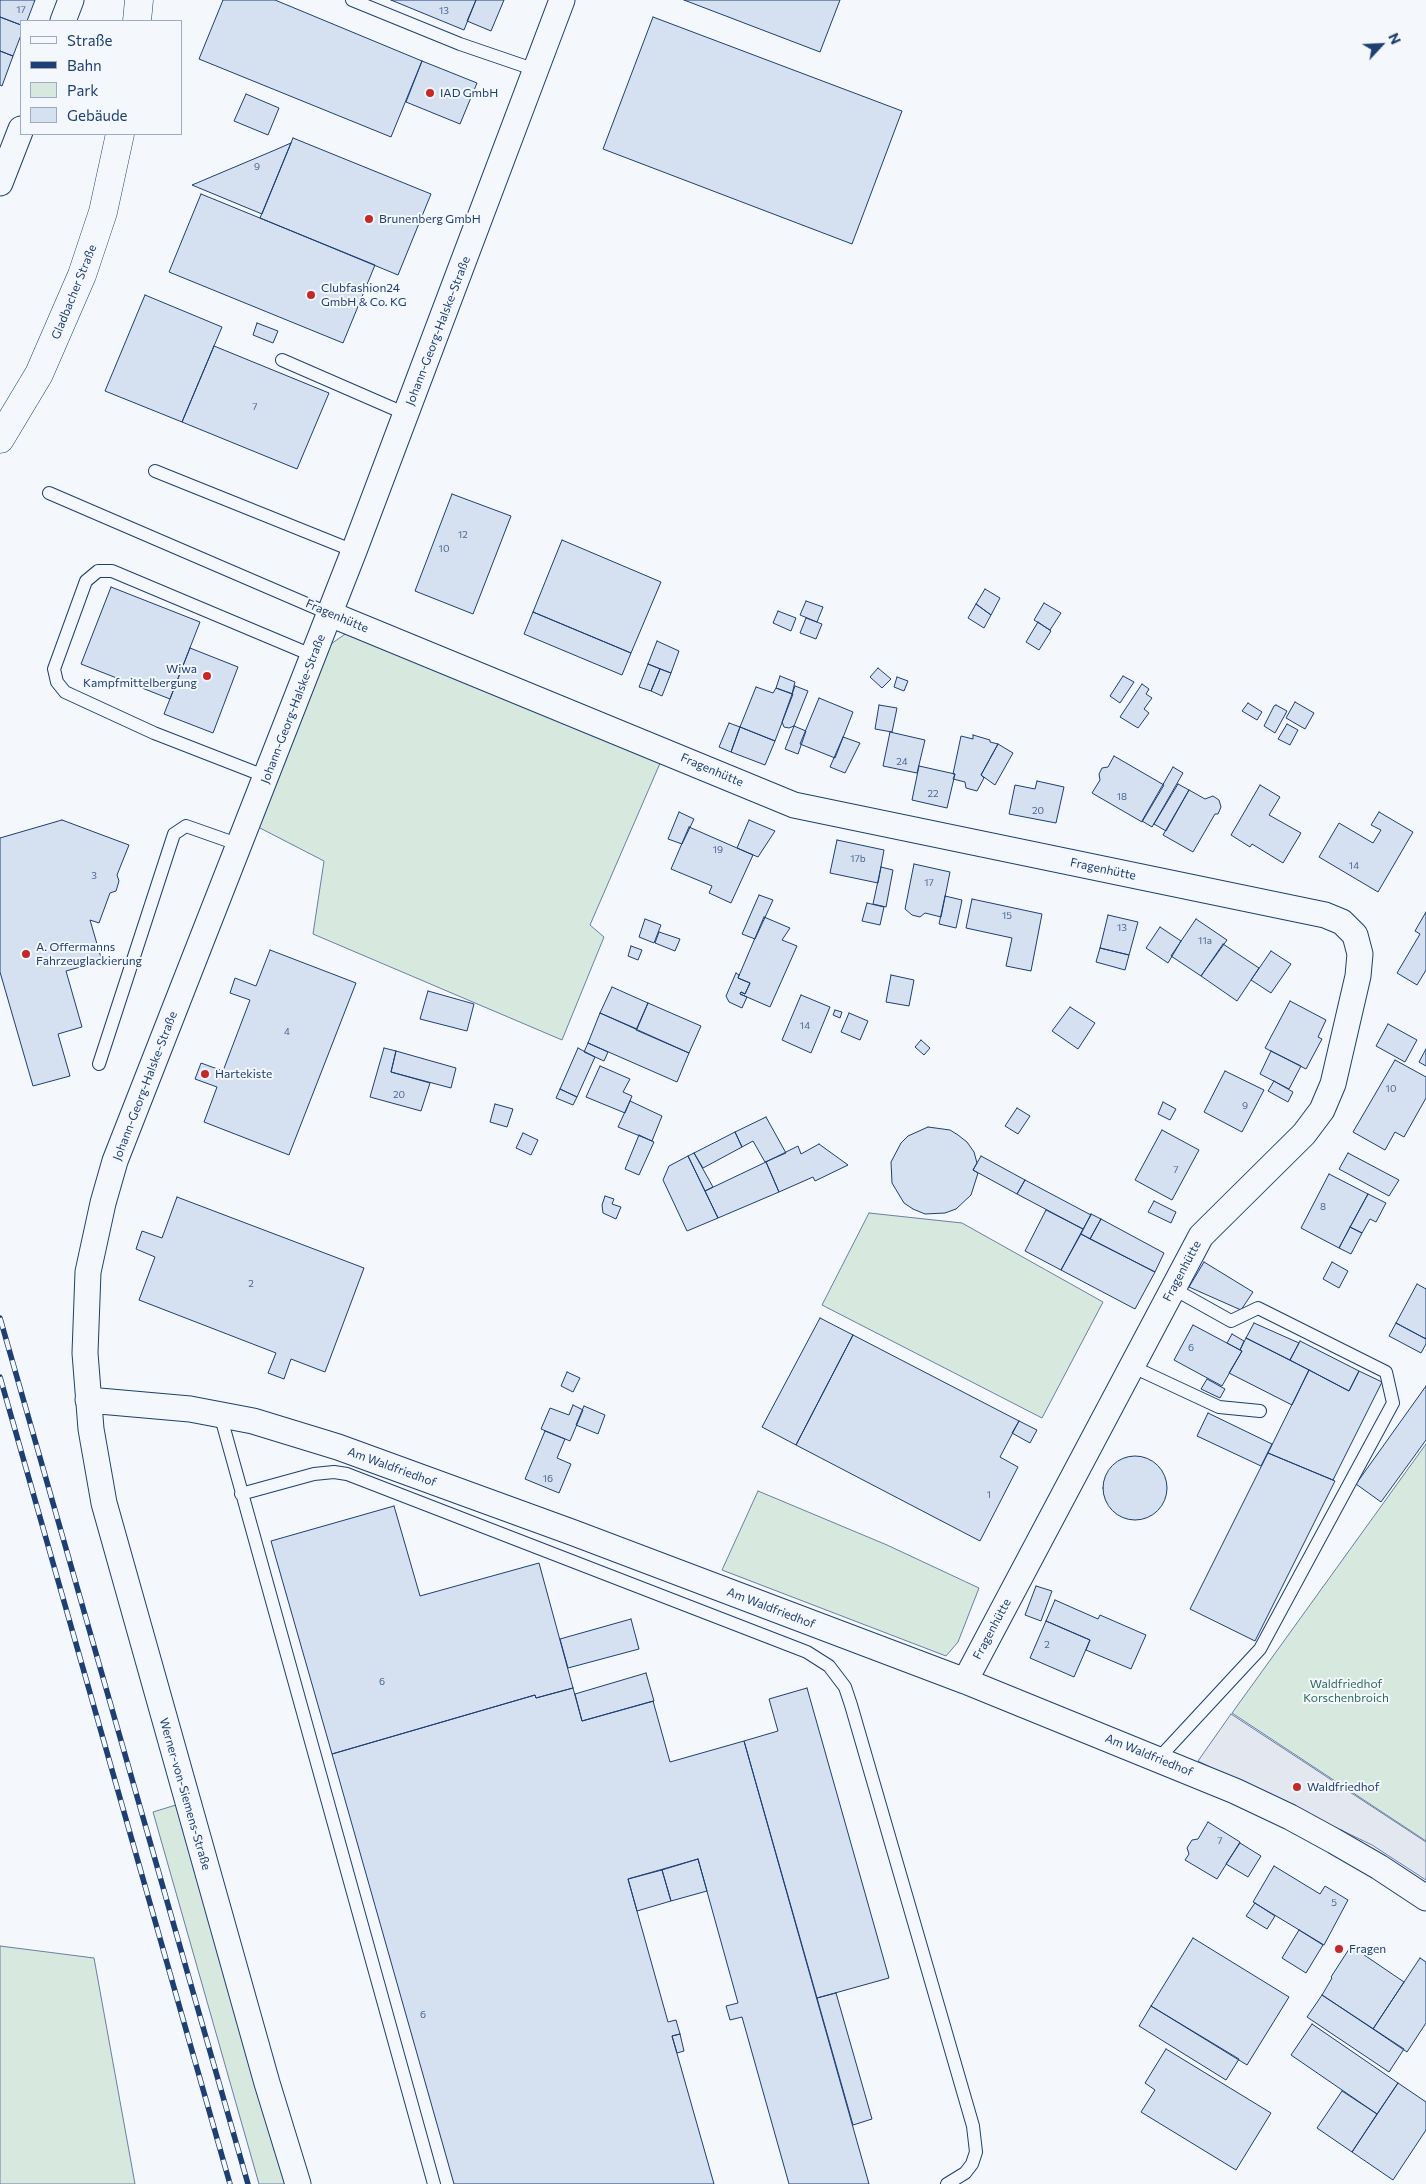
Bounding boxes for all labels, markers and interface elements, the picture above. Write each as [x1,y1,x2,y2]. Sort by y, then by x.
house number: 17 [16,4,26,16]
house number: 13 [439,5,449,17]
legend [20,20,182,135]
north arrow [1356,20,1406,70]
text: N [1385,30,1405,47]
text: Straße [67,31,113,49]
text: Bahn [67,56,102,74]
text: Park [67,81,98,99]
place label: IAD GmbH [440,86,498,100]
marker: IAD GmbH [424,87,436,99]
text: Gebäude [67,106,128,124]
house number: 9 [254,161,260,173]
place label: Brunenberg GmbH [379,212,481,226]
marker: Brunenberg GmbH [363,213,375,225]
street label: Gladbacher Straße [48,242,100,342]
street label: Johann-Georg-Halske-Straße [403,254,473,408]
place label: Clubfashion24 GmbH & Co. KG [321,281,406,309]
marker: Clubfashion24 GmbH & Co. KG [305,289,317,301]
house number: 7 [252,401,258,413]
house number: 12 [458,529,468,541]
house number: 10 [439,543,449,555]
street label: Fragenhütte [303,596,371,636]
street label: Johann-Georg-Halske-Straße [258,632,328,786]
place label: Wiwa Kampfmittelbergung [83,662,197,690]
marker: Wiwa Kampfmittelbergung [201,670,213,682]
street label: Fragenhütte [678,750,746,790]
house number: 24 [896,756,908,768]
house number: 22 [927,788,939,800]
house number: 18 [1117,791,1127,803]
house number: 20 [1032,805,1044,817]
house number: 19 [713,844,723,856]
house number: 17b [850,853,866,865]
street label: Fragenhütte [1069,855,1137,883]
house number: 14 [1349,860,1359,872]
house number: 3 [91,870,97,882]
house number: 17 [924,877,934,889]
house number: 15 [1002,910,1012,922]
house number: 13 [1117,922,1127,934]
house number: 11a [1198,935,1212,947]
place label: A. Offermanns Fahrzeuglackierung [36,940,142,968]
marker: A. Offermanns Fahrzeuglackierung [20,948,32,960]
street label: Johann-Georg-Halske-Straße [110,1009,180,1163]
house number: 14 [800,1020,810,1032]
house number: 4 [284,1026,290,1038]
place label: Hartekiste [215,1067,272,1081]
marker: Hartekiste [199,1068,211,1080]
house number: 10 [1386,1083,1396,1095]
house number: 20 [393,1089,405,1101]
house number: 9 [1242,1100,1248,1112]
house number: 7 [1173,1164,1179,1176]
house number: 8 [1320,1201,1326,1213]
street label: Fragenhütte [1160,1238,1204,1304]
house number: 2 [248,1278,254,1290]
house number: 6 [1188,1342,1194,1354]
street label: Am Waldfriedhof [346,1444,438,1490]
house number: 16 [543,1473,553,1485]
house number: 1 [987,1489,991,1501]
street label: Am Waldfriedhof [725,1585,817,1631]
street label: Fragenhütte [970,1596,1014,1662]
house number: 2 [1044,1639,1050,1651]
house number: 6 [379,1676,385,1688]
park label: Waldfriedhof Korschenbroich [1303,1677,1389,1705]
street label: Werner-von-Siemens-Straße [156,1716,214,1872]
street label: Am Waldfriedhof [1103,1731,1195,1779]
place label: Waldfriedhof [1307,1780,1379,1794]
marker: Waldfriedhof [1291,1781,1303,1793]
house number: 7 [1217,1835,1223,1847]
house number: 5 [1331,1897,1337,1909]
place label: Fragen [1349,1942,1386,1956]
marker: Fragen [1333,1943,1345,1955]
house number: 6 [420,2009,426,2021]

